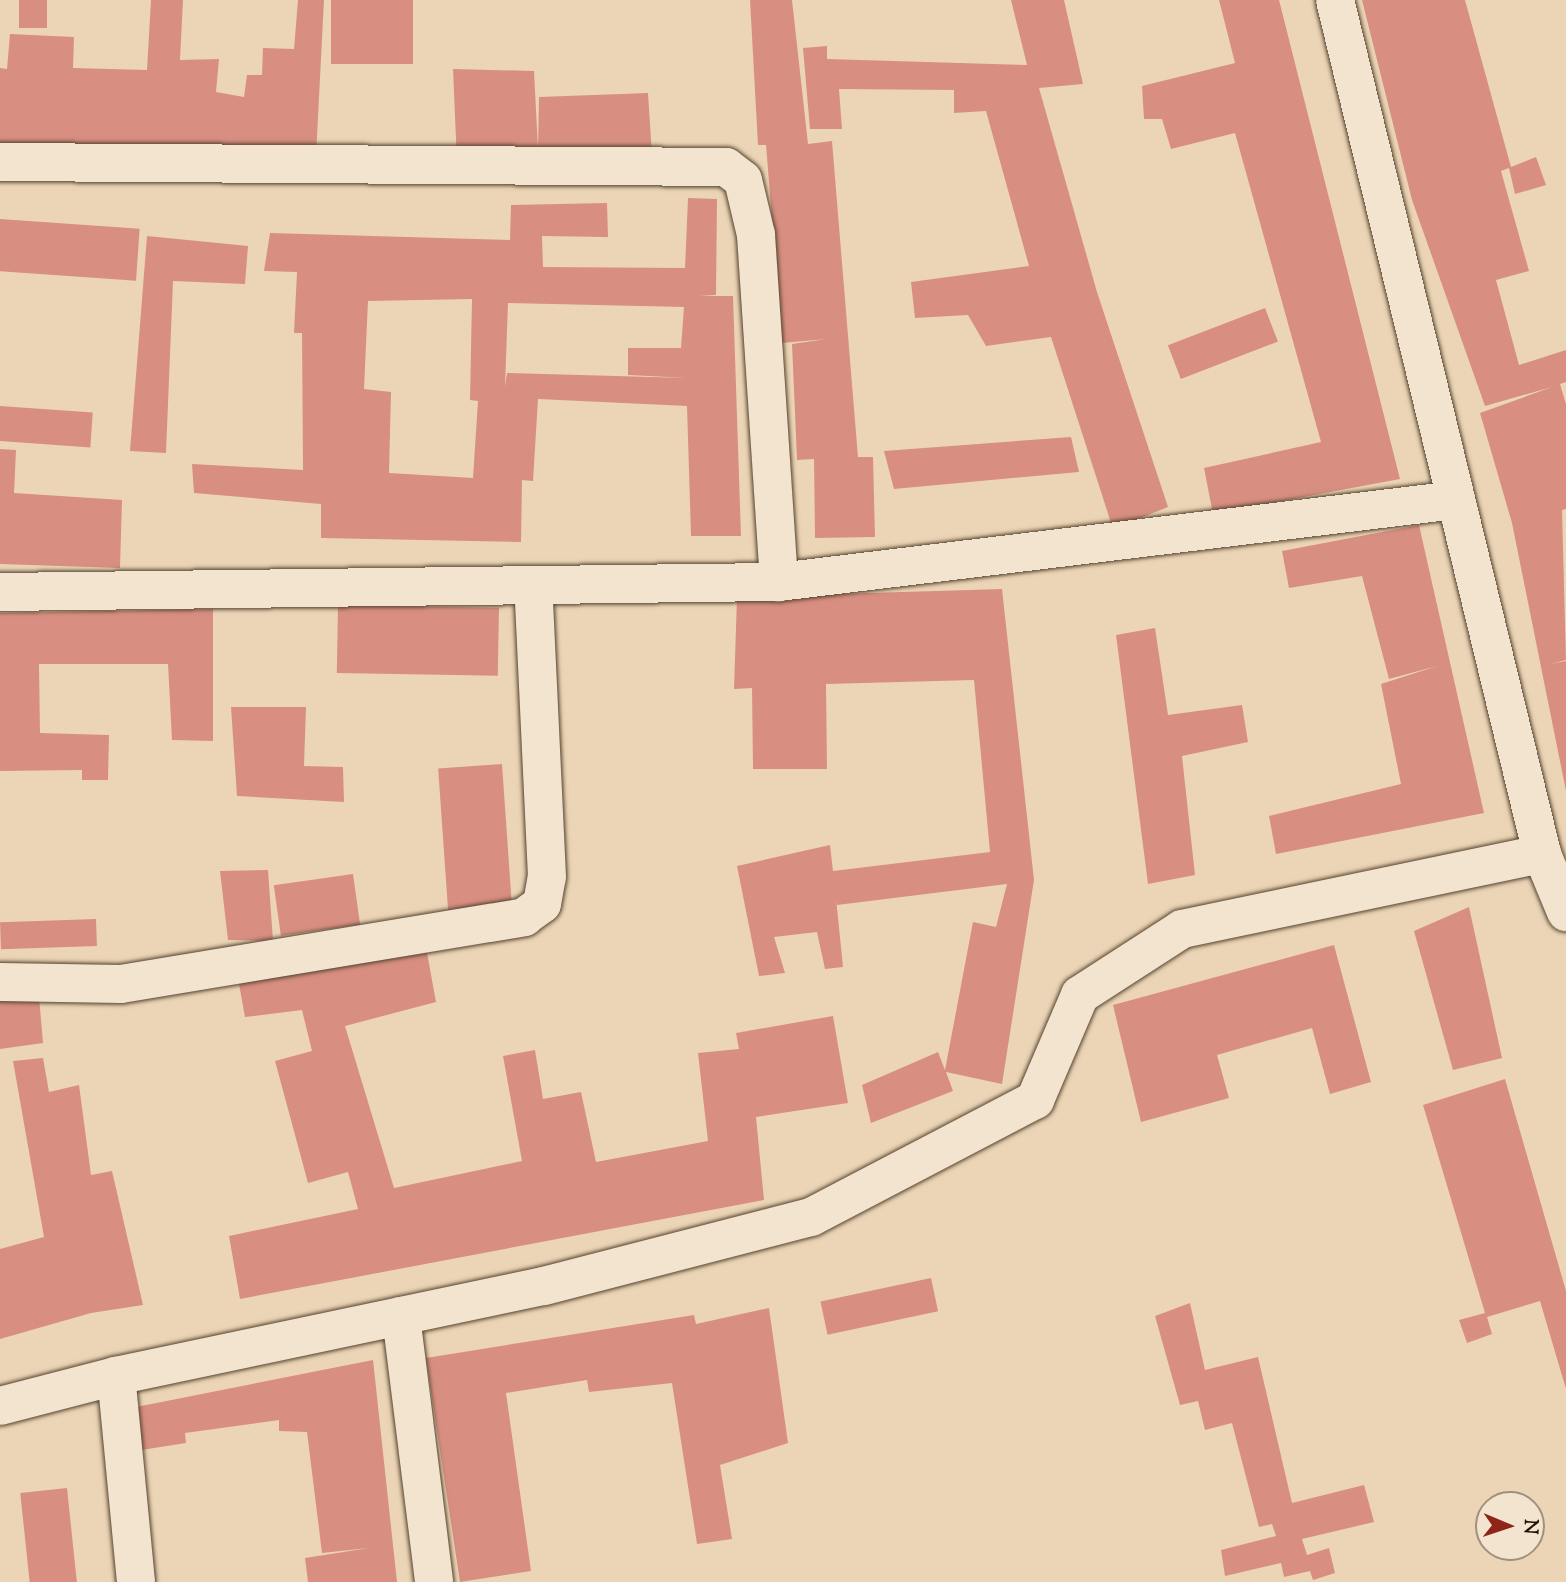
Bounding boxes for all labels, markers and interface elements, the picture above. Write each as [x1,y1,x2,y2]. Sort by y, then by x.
north arrow [1475,1491,1545,1561]
text: N [1516,1519,1543,1535]

